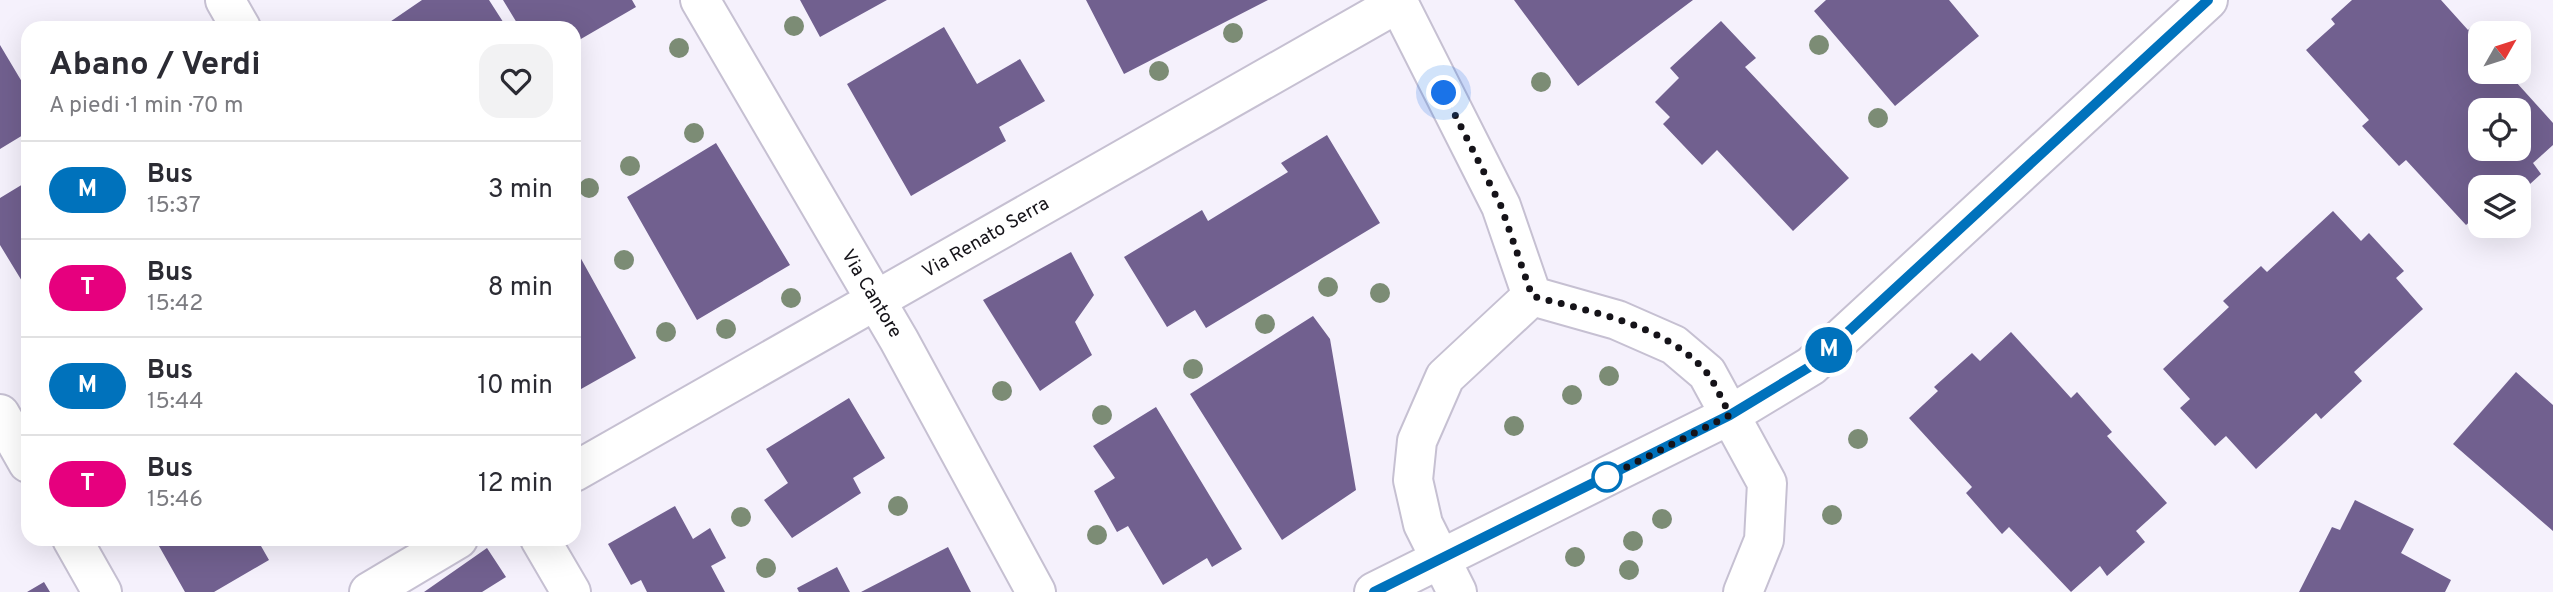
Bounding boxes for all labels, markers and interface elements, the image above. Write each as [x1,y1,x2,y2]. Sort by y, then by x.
north arrow [2468,21,2530,84]
map controls [2468,21,2531,238]
button: heart [479,44,553,118]
text: Abano / Verdi [49,45,260,87]
your location [1426,75,1461,110]
text: A piedi · 1 min · 70 m [49,92,243,121]
button: locate [2468,98,2531,161]
text: Bus [147,159,193,192]
text: 3 min [488,174,553,207]
text: M [78,175,97,205]
button: layers [2468,175,2531,238]
text: 15:37 [147,192,201,221]
street label: Via Renato Serra [918,192,1054,284]
street label: Via Cantore [835,245,907,343]
text: Bus [147,257,193,290]
text: 8 min [488,272,553,305]
text: T [80,273,95,303]
text: 15:42 [147,290,203,319]
line badge: M [1806,327,1852,373]
text: M [1819,335,1839,365]
text: Bus [147,355,193,388]
text: 10 min [477,370,553,403]
text: M [78,371,97,401]
text: 15:44 [147,388,204,417]
text: Bus [147,453,193,486]
unlabelled marker [1592,462,1622,492]
text: 12 min [478,468,553,501]
text: T [80,469,95,499]
text: 15:46 [147,486,203,515]

